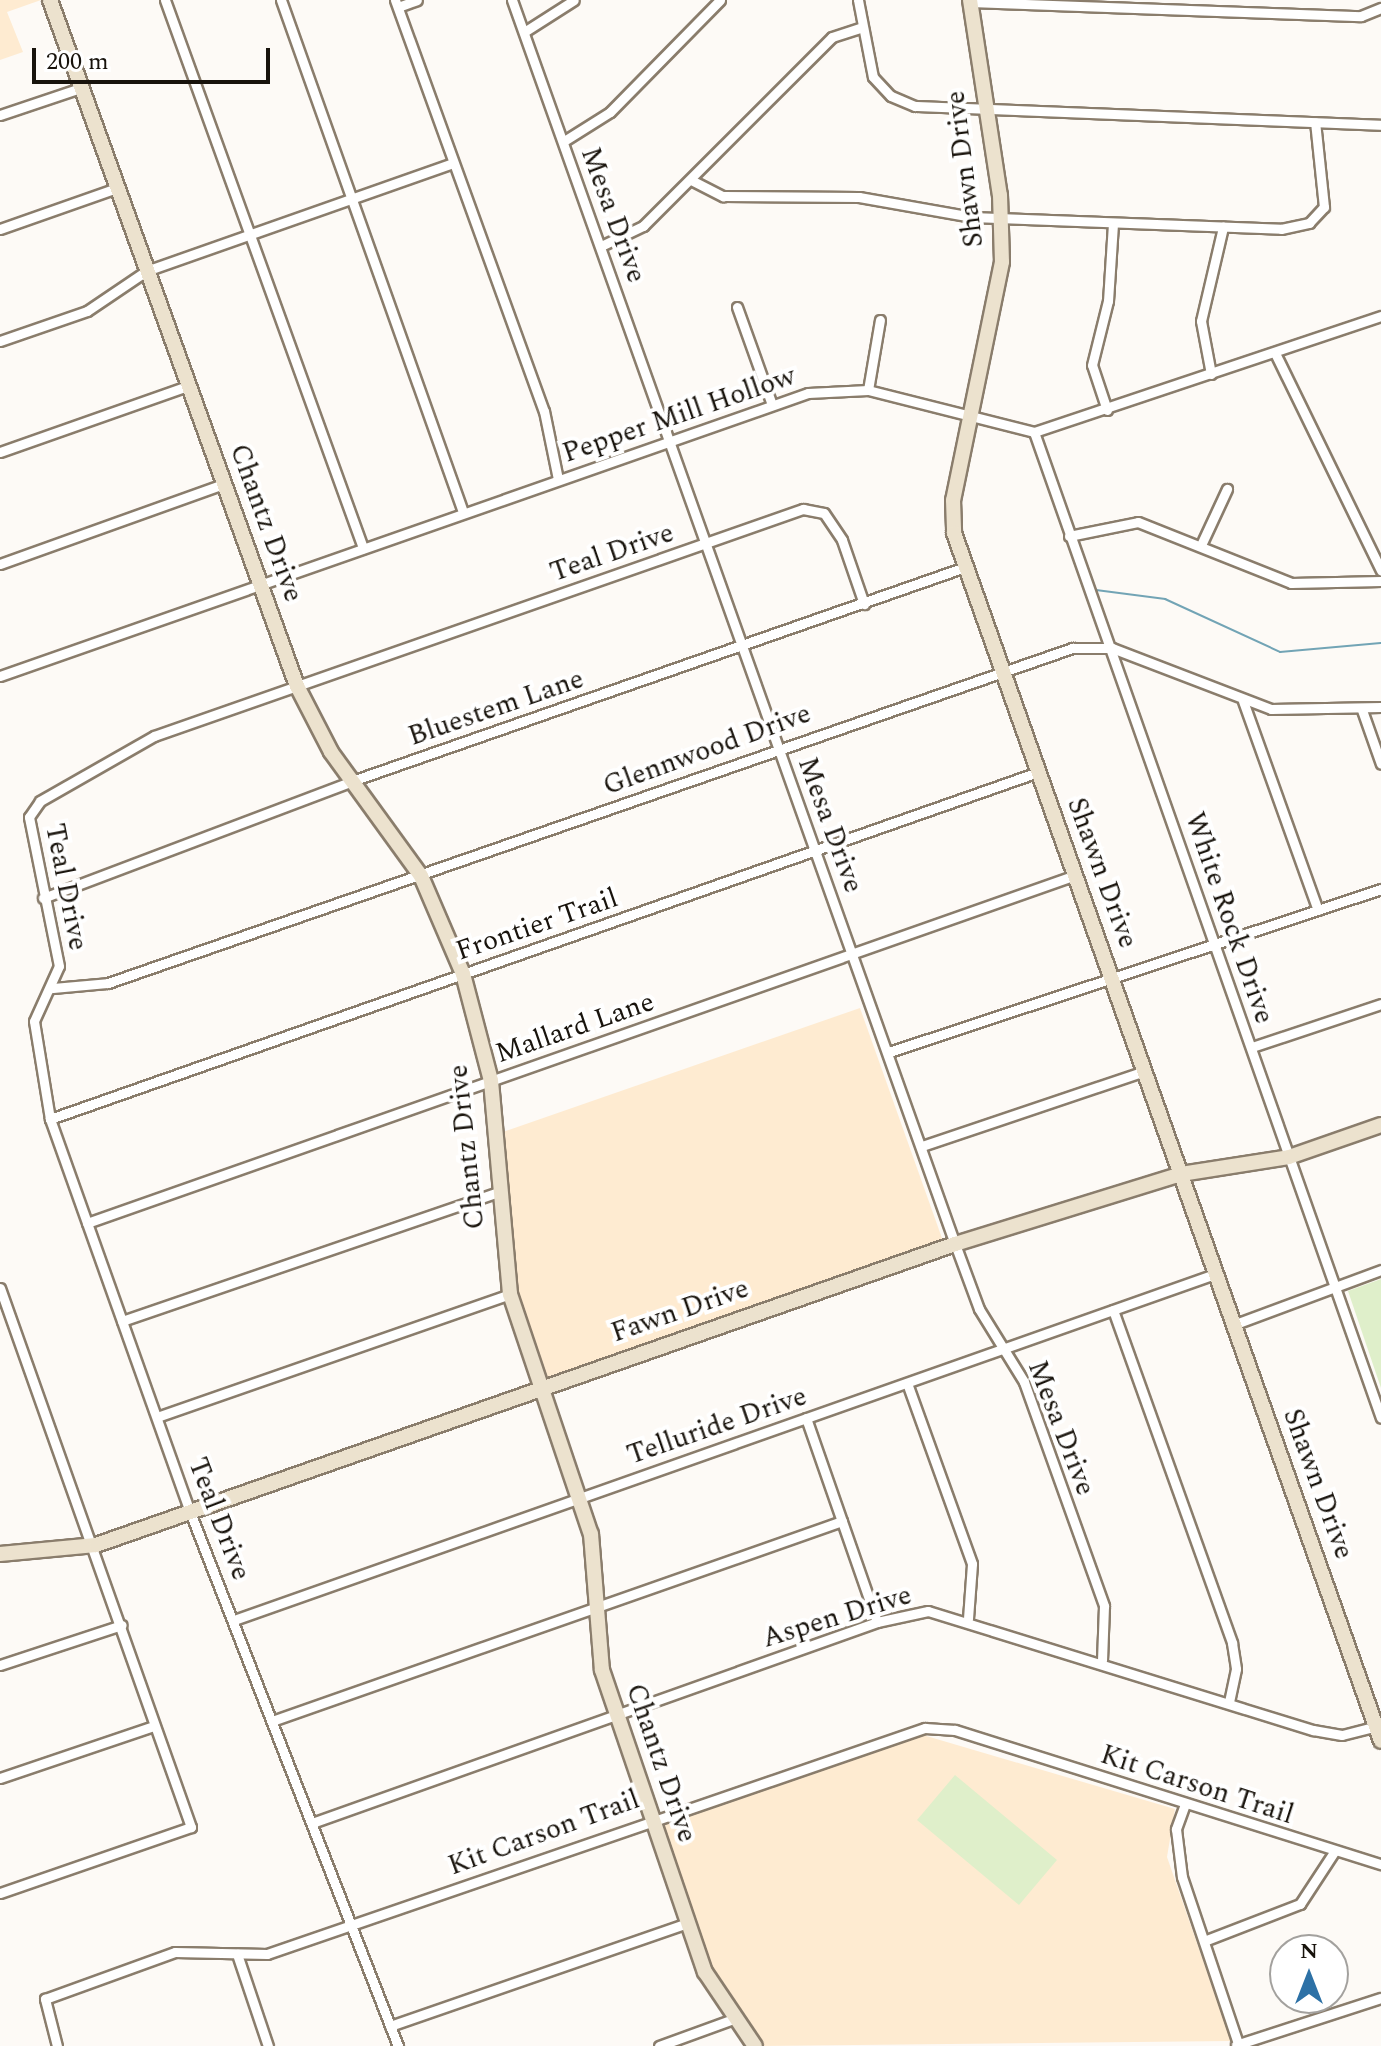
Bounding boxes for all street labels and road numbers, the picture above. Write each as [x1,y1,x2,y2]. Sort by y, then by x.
street label: Shawn Drive [939,89,991,249]
street label: Mesa Drive [573,143,653,287]
street label: Pepper Mill Hollow [558,359,800,471]
street label: Chantz Drive [222,440,310,606]
street label: Teal Drive [546,516,678,590]
street label: Bluestem Lane [404,662,588,754]
street label: Glennwood Drive [599,697,815,803]
street label: Mesa Drive [790,753,870,897]
street label: Shawn Drive [1059,793,1145,953]
street label: White Rock Drive [1177,808,1281,1028]
street label: Teal Drive [37,821,95,953]
street label: Frontier Trail [451,882,623,968]
street label: Mallard Lane [491,985,659,1071]
street label: Chantz Drive [442,1063,492,1231]
street label: Fawn Drive [607,1272,753,1350]
street label: Mesa Drive [1020,1356,1102,1500]
street label: Telluride Drive [623,1380,811,1472]
street label: Shawn Drive [1275,1404,1361,1564]
street label: Teal Drive [180,1453,258,1585]
street label: Aspen Drive [758,1578,916,1656]
street label: Chantz Drive [618,1679,704,1847]
street label: Kit Carson Trail [1096,1738,1298,1832]
street label: Kit Carson Trail [444,1783,644,1883]

